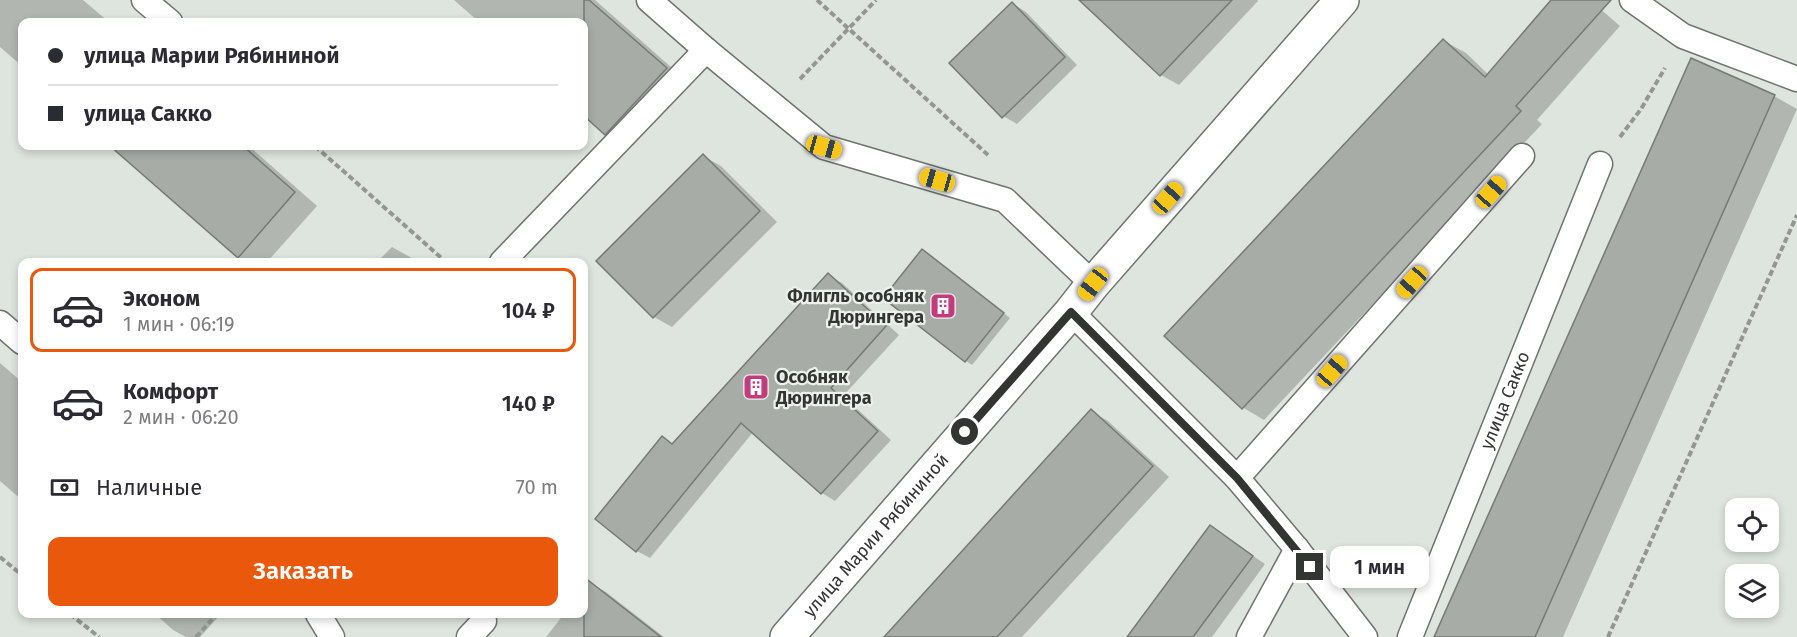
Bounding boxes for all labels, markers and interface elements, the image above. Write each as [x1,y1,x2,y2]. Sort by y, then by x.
text: улица Марии Рябининой [84,42,339,69]
text: улица Сакко [84,100,212,127]
car [804,133,844,161]
car [917,166,957,194]
car [1472,173,1510,211]
car [1149,179,1187,217]
car [1393,263,1431,301]
car [1075,264,1111,304]
icon: car [51,283,105,337]
text: Эконом [123,285,200,312]
place label: Флигль особняк Дюрингера [787,285,924,328]
building icon: Флигль особняк Дюрингера [928,291,958,321]
text: 104 ₽ [502,297,555,324]
text: 1 мин · 06:19 [123,312,235,336]
street label: улица Сакко [1476,348,1535,453]
car [1313,352,1351,390]
place label: Особняк Дюрингера [775,366,872,409]
building icon: Особняк Дюрингера [741,372,771,402]
icon: car [51,376,105,430]
text: Комфорт [123,378,218,405]
text: 140 ₽ [502,390,555,417]
text: 2 мин · 06:20 [123,405,239,429]
route start [951,418,978,445]
street label: улица Марии Рябининой [798,449,953,622]
icon: cash [48,471,81,504]
text: Наличные [96,474,202,501]
text: 70 m [516,475,558,499]
map controls [1725,498,1779,618]
button: locate [1725,498,1779,552]
button: Заказать [48,537,558,606]
callout: 1 мин [1331,546,1430,588]
route end [1296,553,1323,580]
text: 1 мин [1354,555,1405,579]
button: layers [1725,564,1779,618]

